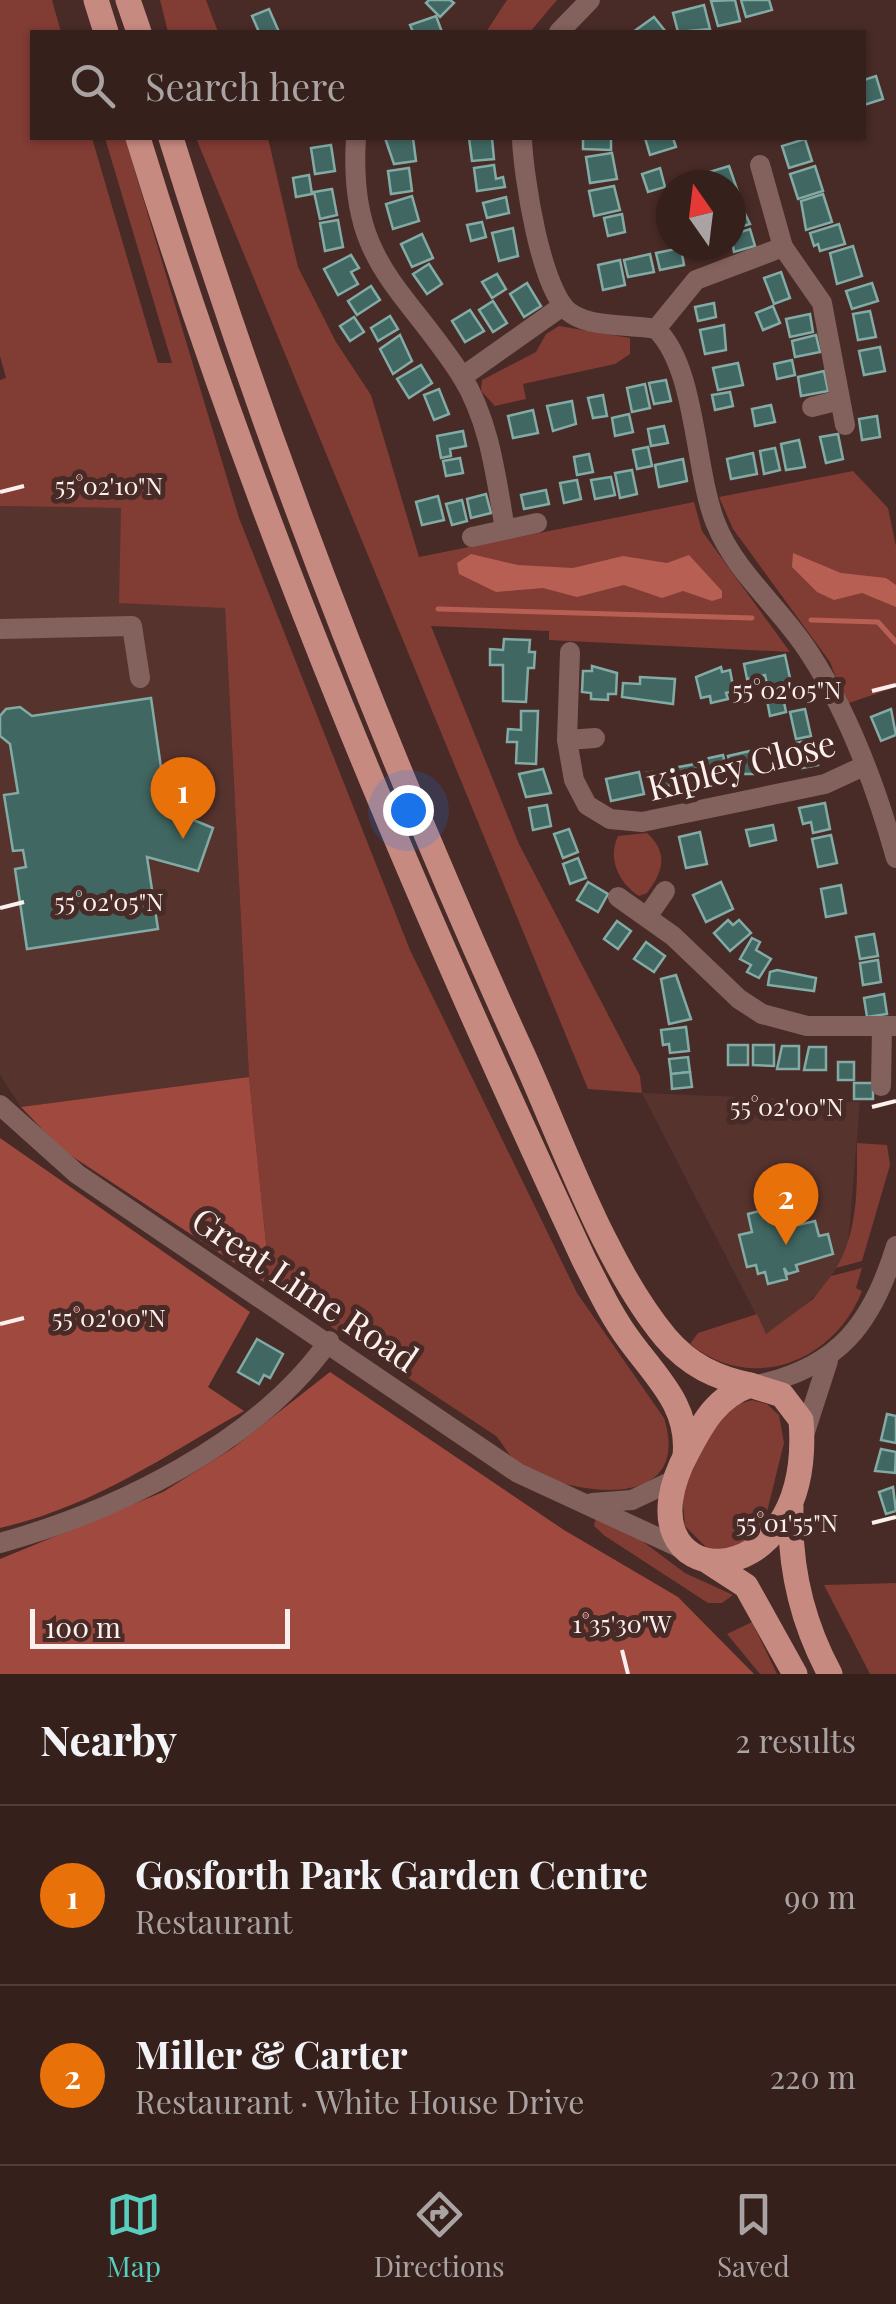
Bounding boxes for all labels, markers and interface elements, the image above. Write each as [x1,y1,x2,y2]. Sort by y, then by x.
search box [30,30,866,140]
icon: search [65,58,120,113]
text: Search here [145,60,346,111]
north arrow [656,170,746,260]
text: 55°02'10"N [55,468,163,501]
text: 55°02'05"N [732,672,842,705]
street label: Kipley Close [642,718,840,810]
pin: 1 [150,756,216,839]
your location [383,785,434,836]
text: 55°02'05"N [54,884,164,917]
text: 55°02'00"N [730,1089,844,1122]
pin: 2 [754,1162,818,1245]
street label: Great Lime Road [184,1195,428,1381]
text: 55°02'00"N [52,1300,166,1333]
text: 55°01'55"N [736,1505,838,1538]
scale bar [30,1604,290,1648]
text: 1°35'30"W [573,1606,672,1639]
text: 100 m [45,1608,121,1645]
text: Nearby [40,1711,177,1767]
text: 2 results [735,1718,856,1761]
text: Gosforth Park Garden Centre [135,1848,648,1899]
text: 1 [66,1874,79,1917]
text: 90 m [784,1874,856,1917]
text: Restaurant [135,1899,293,1942]
text: Miller & Carter [135,2028,408,2079]
text: 2 [64,2054,81,2097]
text: 220 m [770,2054,856,2097]
text: Restaurant · White House Drive [135,2079,584,2122]
tab: Map [106,2187,161,2284]
tab: Directions [374,2187,505,2284]
tab: Saved [717,2187,790,2284]

